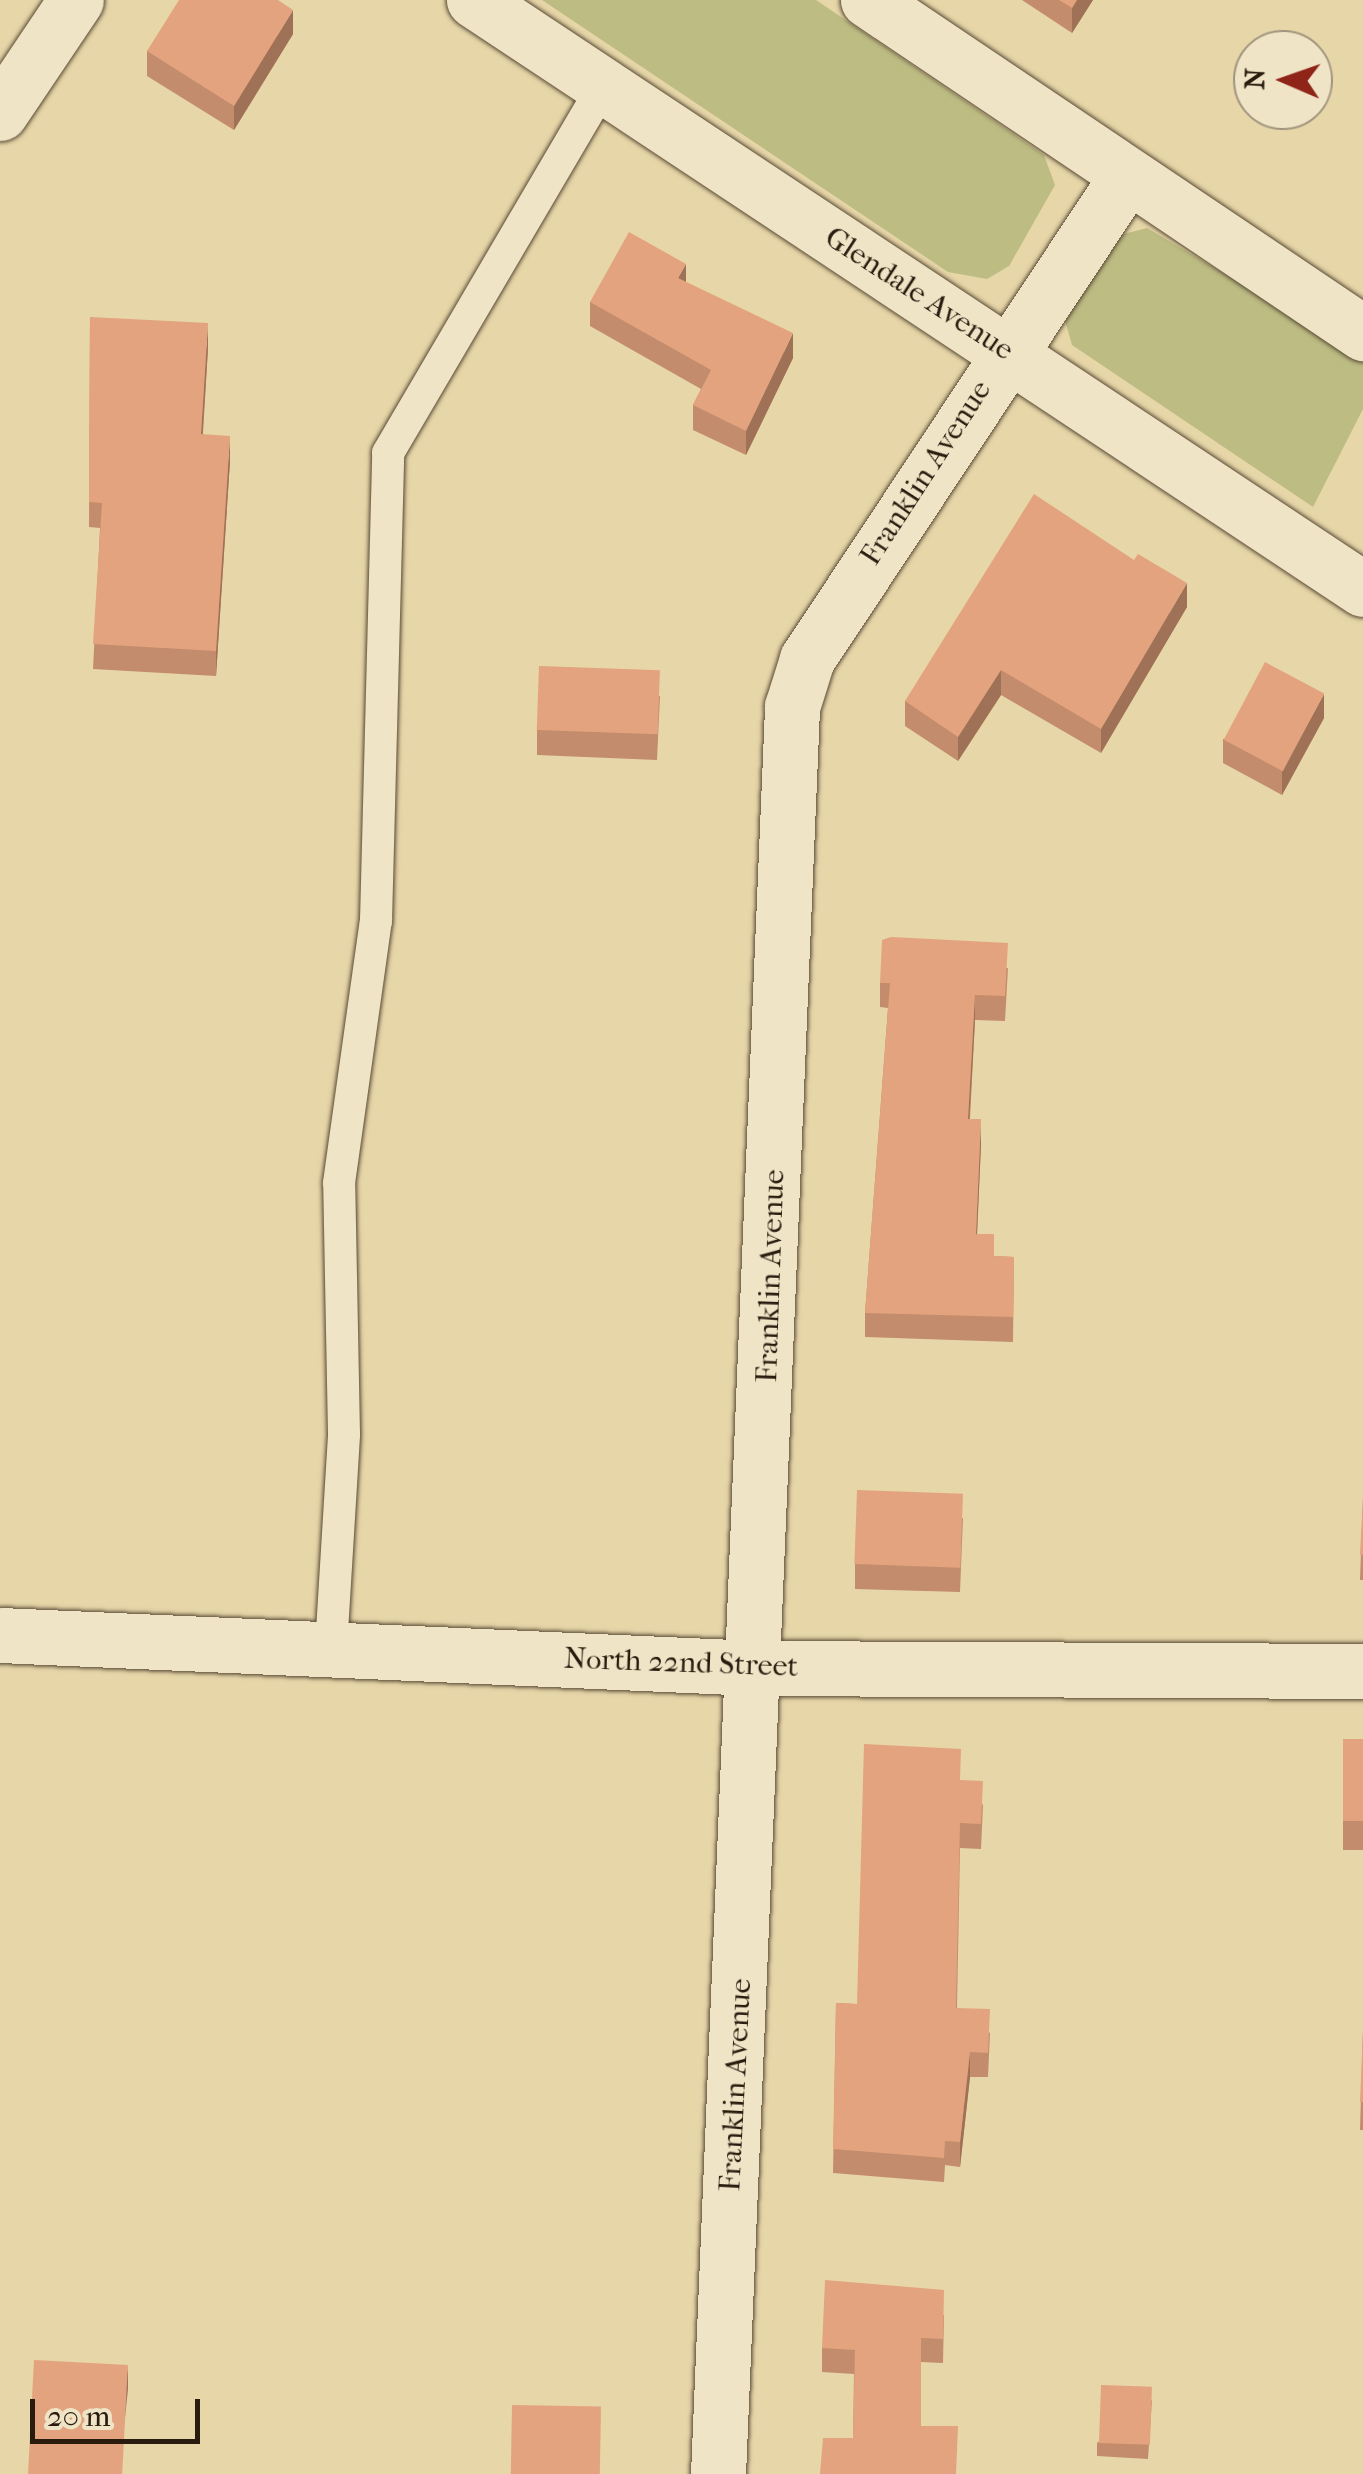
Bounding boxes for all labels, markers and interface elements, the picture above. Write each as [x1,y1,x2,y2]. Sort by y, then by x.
north arrow [1233,30,1333,130]
text: N [1238,68,1271,90]
street label: Glendale Avenue [818,220,1020,368]
street label: Franklin Avenue [853,374,999,572]
street label: Franklin Avenue [749,1169,793,1383]
street label: North 22nd Street [563,1641,799,1685]
street label: Franklin Avenue [712,1977,760,2193]
scale bar [35,2379,205,2441]
text: 20 m [47,2399,110,2434]

